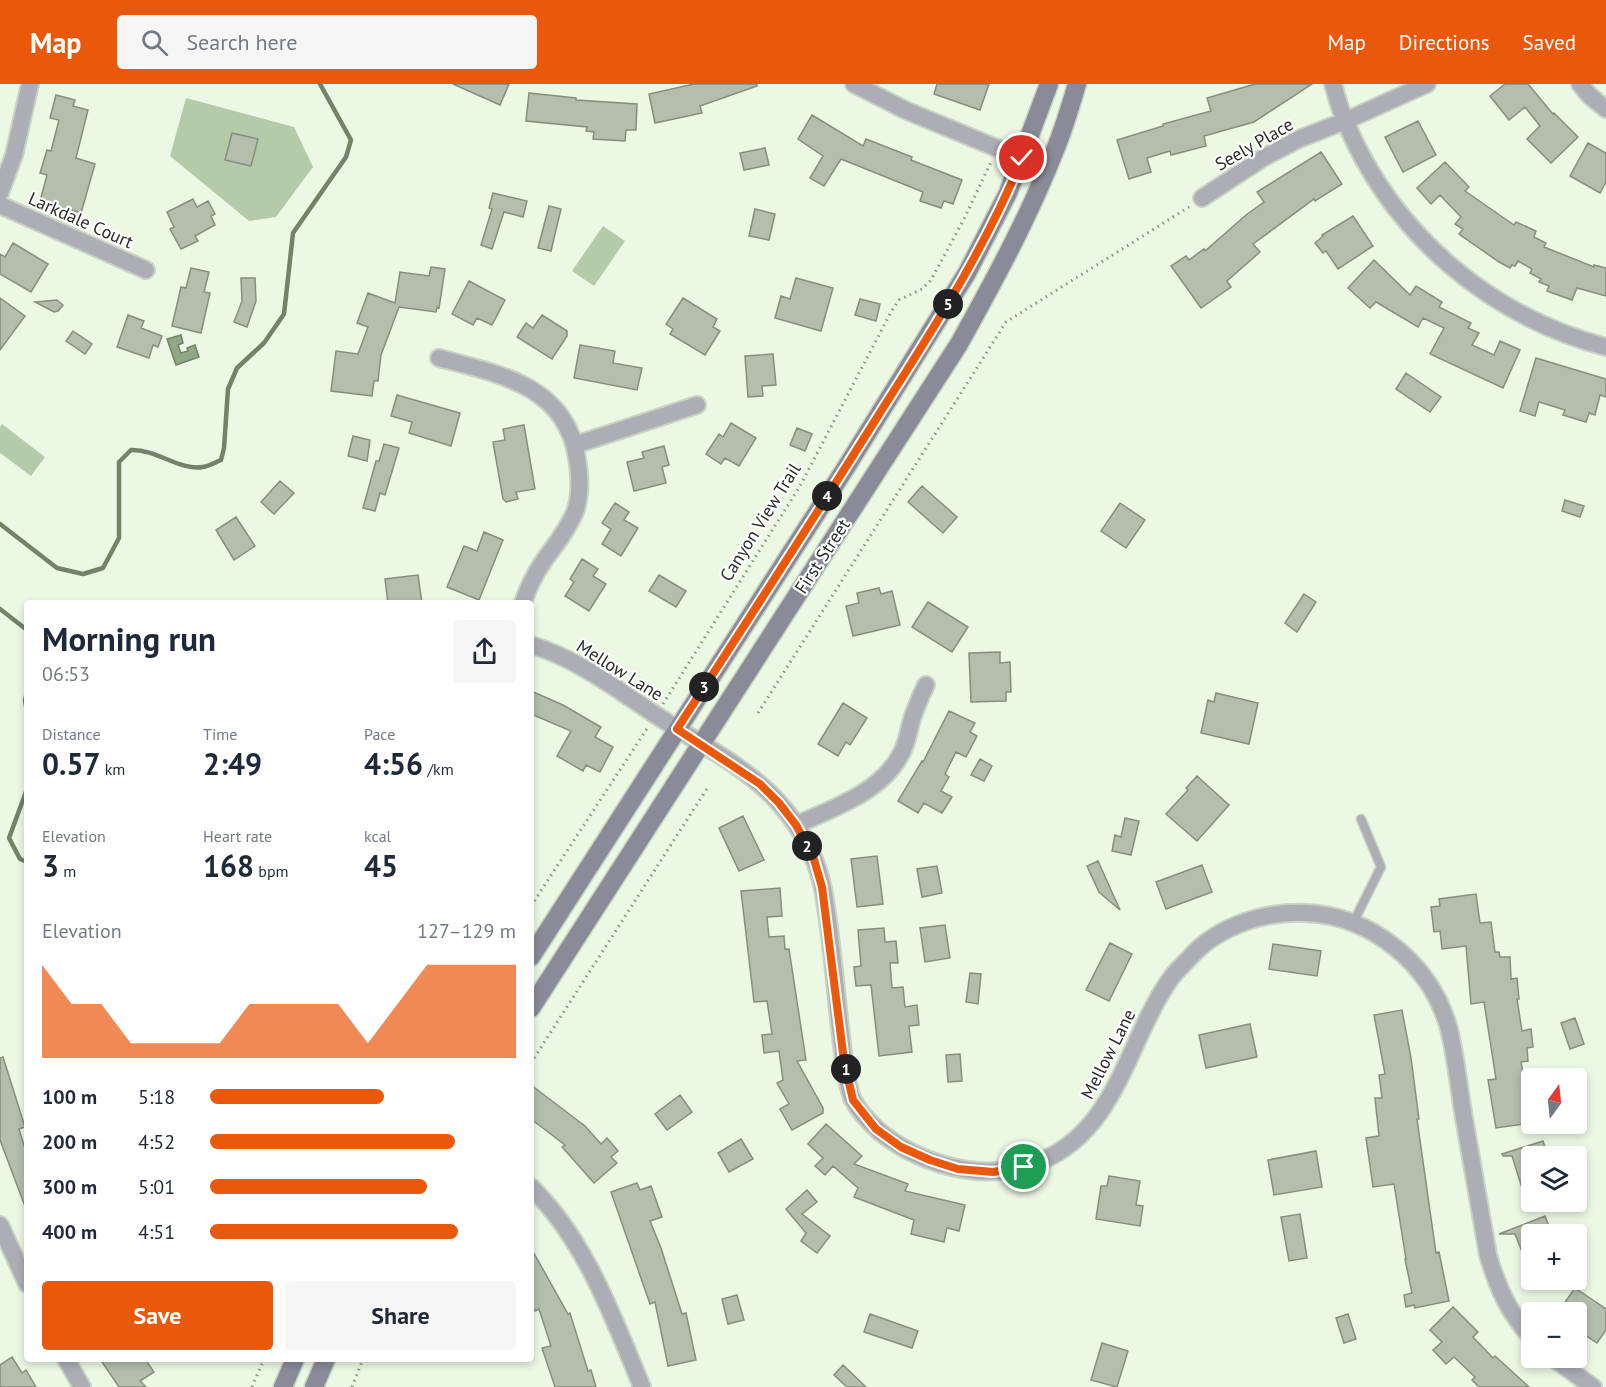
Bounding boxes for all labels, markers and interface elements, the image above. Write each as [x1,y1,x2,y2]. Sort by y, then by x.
search box [117,15,537,69]
text: Map [30,24,81,61]
icon: search [138,26,171,59]
text: Search here [186,28,297,56]
text: Map [1327,29,1366,56]
text: Directions [1399,29,1490,56]
text: Saved [1523,29,1576,56]
street label: Seely Place [1211,112,1297,176]
pin [996,132,1047,183]
icon: check [1005,141,1038,174]
street label: Larkdale Court [25,187,137,253]
pin: 5 [933,289,963,319]
text: 5 [943,294,953,314]
street label: Canyon View Trail [714,458,806,585]
pin: 4 [812,481,842,511]
text: 4 [822,486,832,506]
street label: First Street [789,514,855,598]
text: Morning run [42,617,216,660]
button: share [453,620,516,683]
street label: Mellow Lane [572,634,668,706]
text: 06:53 [42,661,90,687]
pin: 3 [689,672,719,702]
text: 3 [699,677,709,697]
text: Distance [42,724,101,744]
text: Time [203,724,237,744]
text: Pace [364,724,395,744]
text: 0.57 [42,744,100,783]
text: 2:49 [203,744,262,783]
text: 4:56 [364,744,423,783]
text: km [100,759,125,779]
text: /km [423,759,454,779]
text: Elevation [42,826,106,846]
text: Heart rate [203,826,272,846]
text: kcal [364,826,391,846]
pin: 2 [792,831,822,861]
text: 2 [802,836,812,856]
text: 3 [42,846,59,885]
text: 168 [203,846,254,885]
text: 45 [364,846,398,885]
text: m [59,861,76,881]
text: bpm [254,861,289,881]
text: Elevation [42,918,122,944]
text: 127–129 m [417,918,516,944]
street label: Mellow Lane [1076,1005,1140,1103]
pin: 1 [831,1054,861,1084]
text: 1 [841,1059,851,1079]
north arrow [1521,1068,1587,1134]
map controls [1521,1068,1587,1368]
text: 100 m [42,1084,97,1110]
text: 5:18 [138,1084,175,1110]
text: 200 m [42,1129,97,1155]
text: 4:52 [138,1129,175,1155]
pin [998,1141,1049,1192]
button: layers [1521,1146,1587,1212]
icon: arrive [1007,1150,1040,1183]
text: 300 m [42,1174,97,1200]
text: 5:01 [138,1174,175,1200]
text: 400 m [42,1219,97,1245]
text: 4:51 [138,1219,175,1245]
button: + [1521,1224,1587,1290]
button: Save [42,1281,273,1350]
button: Share [285,1281,516,1350]
button: − [1521,1302,1587,1368]

